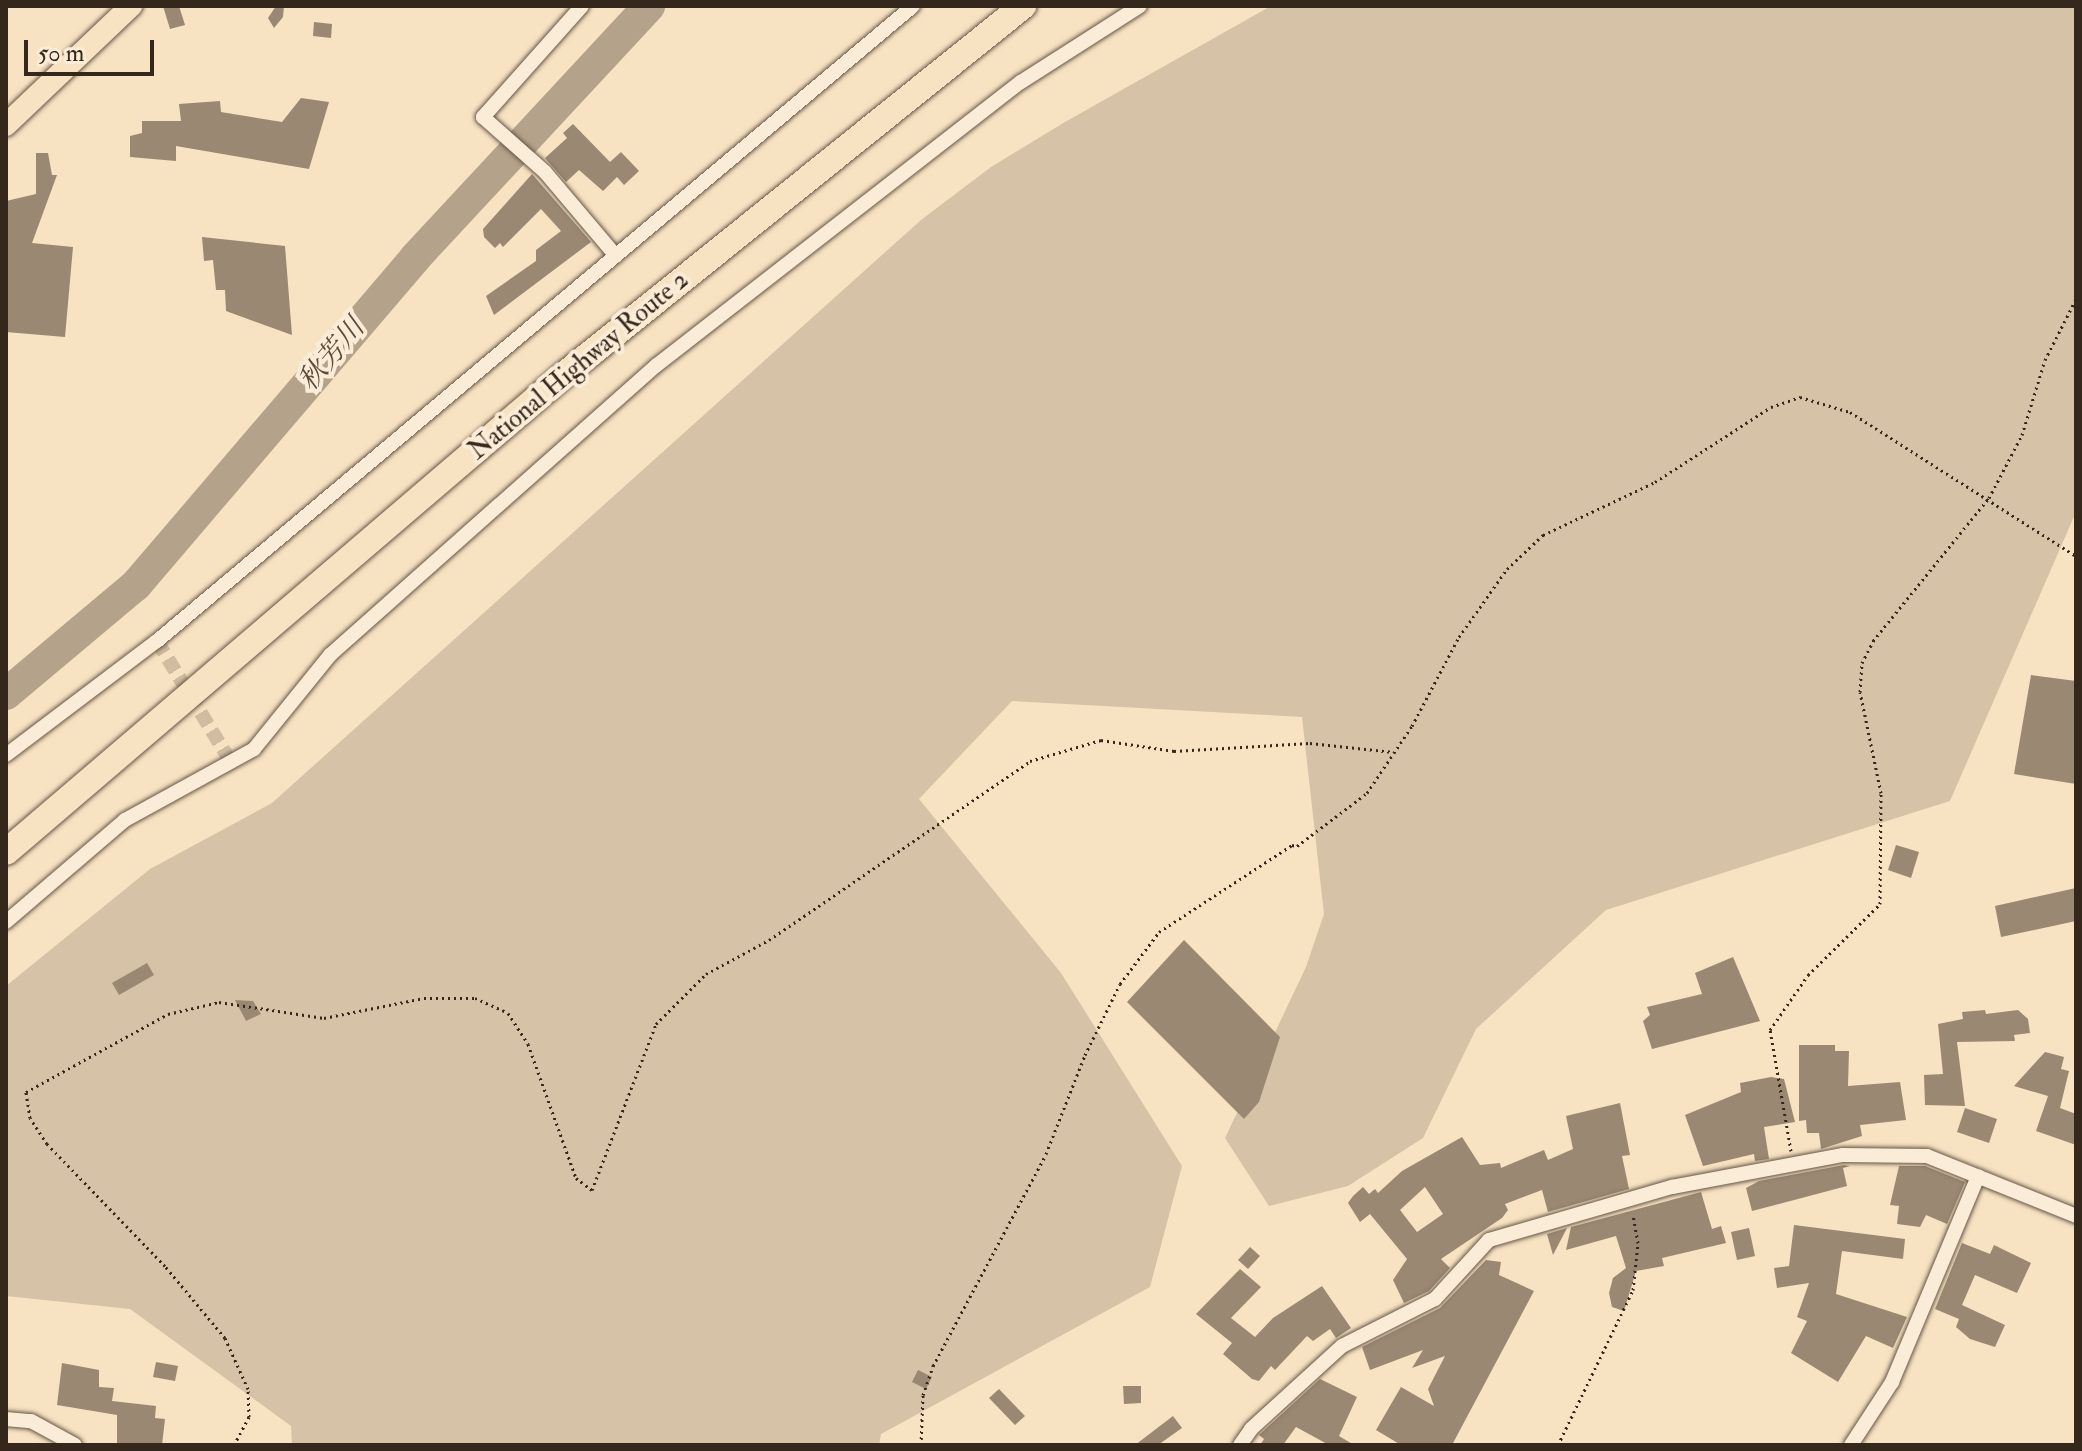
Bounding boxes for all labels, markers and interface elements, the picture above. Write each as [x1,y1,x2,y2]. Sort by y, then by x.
scale bar [28,24,158,74]
text: 50 m [38,38,84,69]
street label: National Highway Route 2 [463,265,695,467]
water label: 秋芳川 [292,312,372,398]

